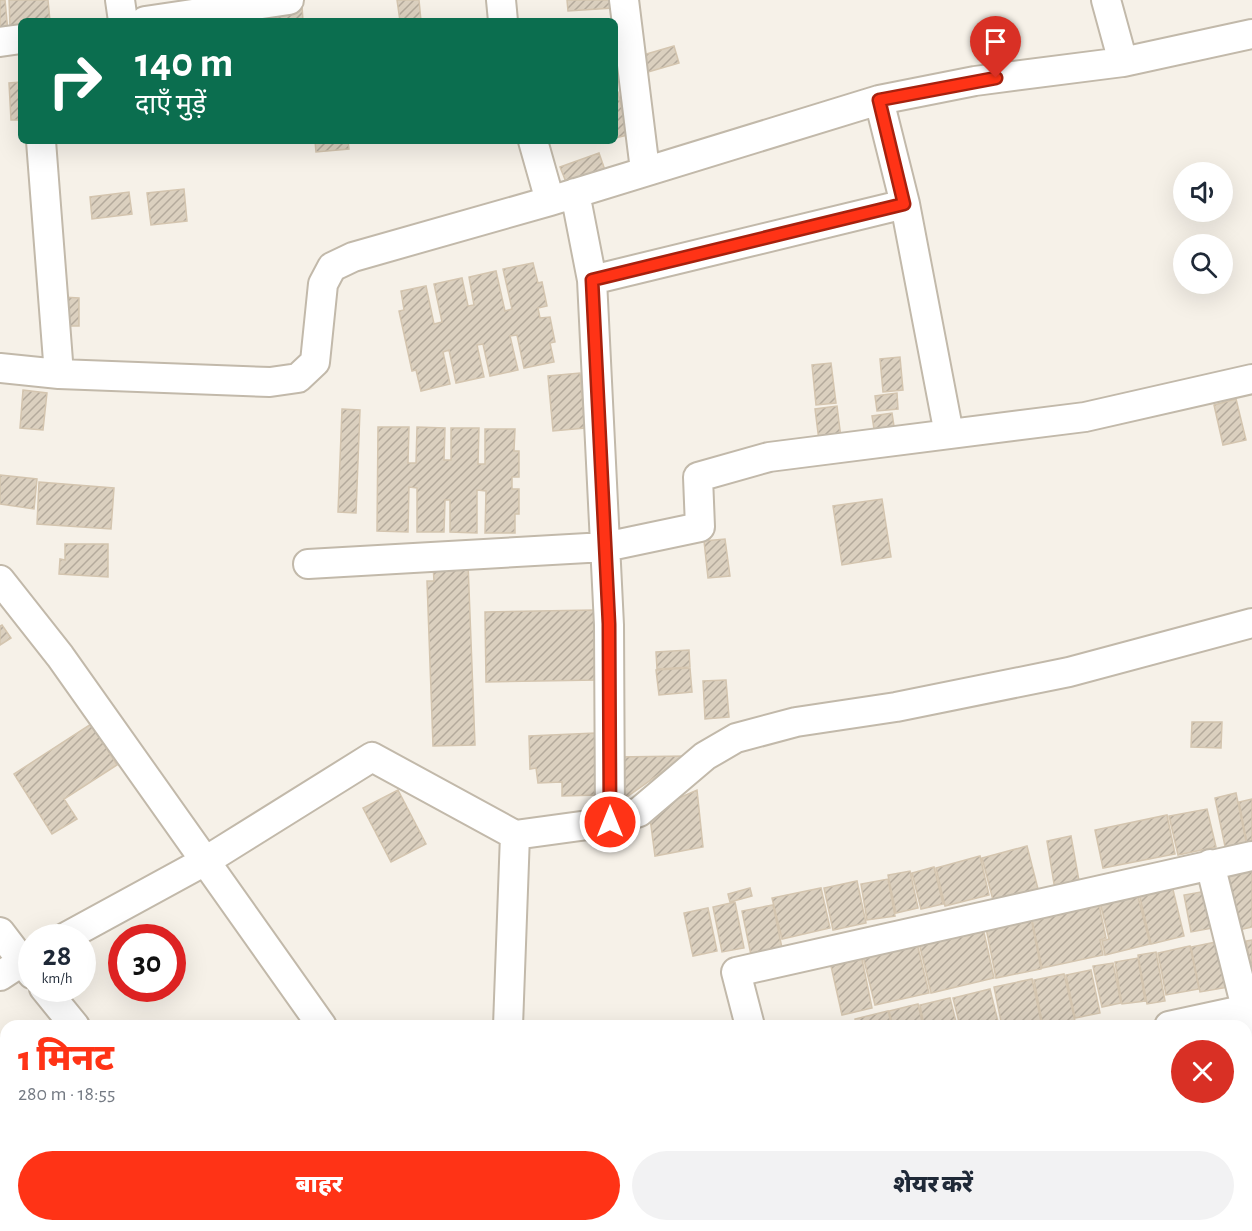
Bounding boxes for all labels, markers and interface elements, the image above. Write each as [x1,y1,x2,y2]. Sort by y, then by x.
pin [970,16,1021,78]
icon: arrive [979,25,1012,58]
icon: right [36,42,114,120]
text: 140 m [135,42,233,84]
text: दाएँ मुड़ें [135,91,206,118]
map controls [1173,162,1233,294]
button: sound [1173,162,1233,222]
button: search [1173,234,1233,294]
position arrow [578,790,642,854]
speed limit sign: 30 [108,924,186,1002]
text: 28 [43,941,71,971]
text: km/h [42,971,72,986]
button: close [1171,1040,1234,1103]
text: 1 मिनट [18,1041,114,1077]
text: 280 m · 18:55 [18,1084,115,1104]
button: बाहर [18,1151,620,1220]
button: शेयर करें [632,1151,1234,1220]

